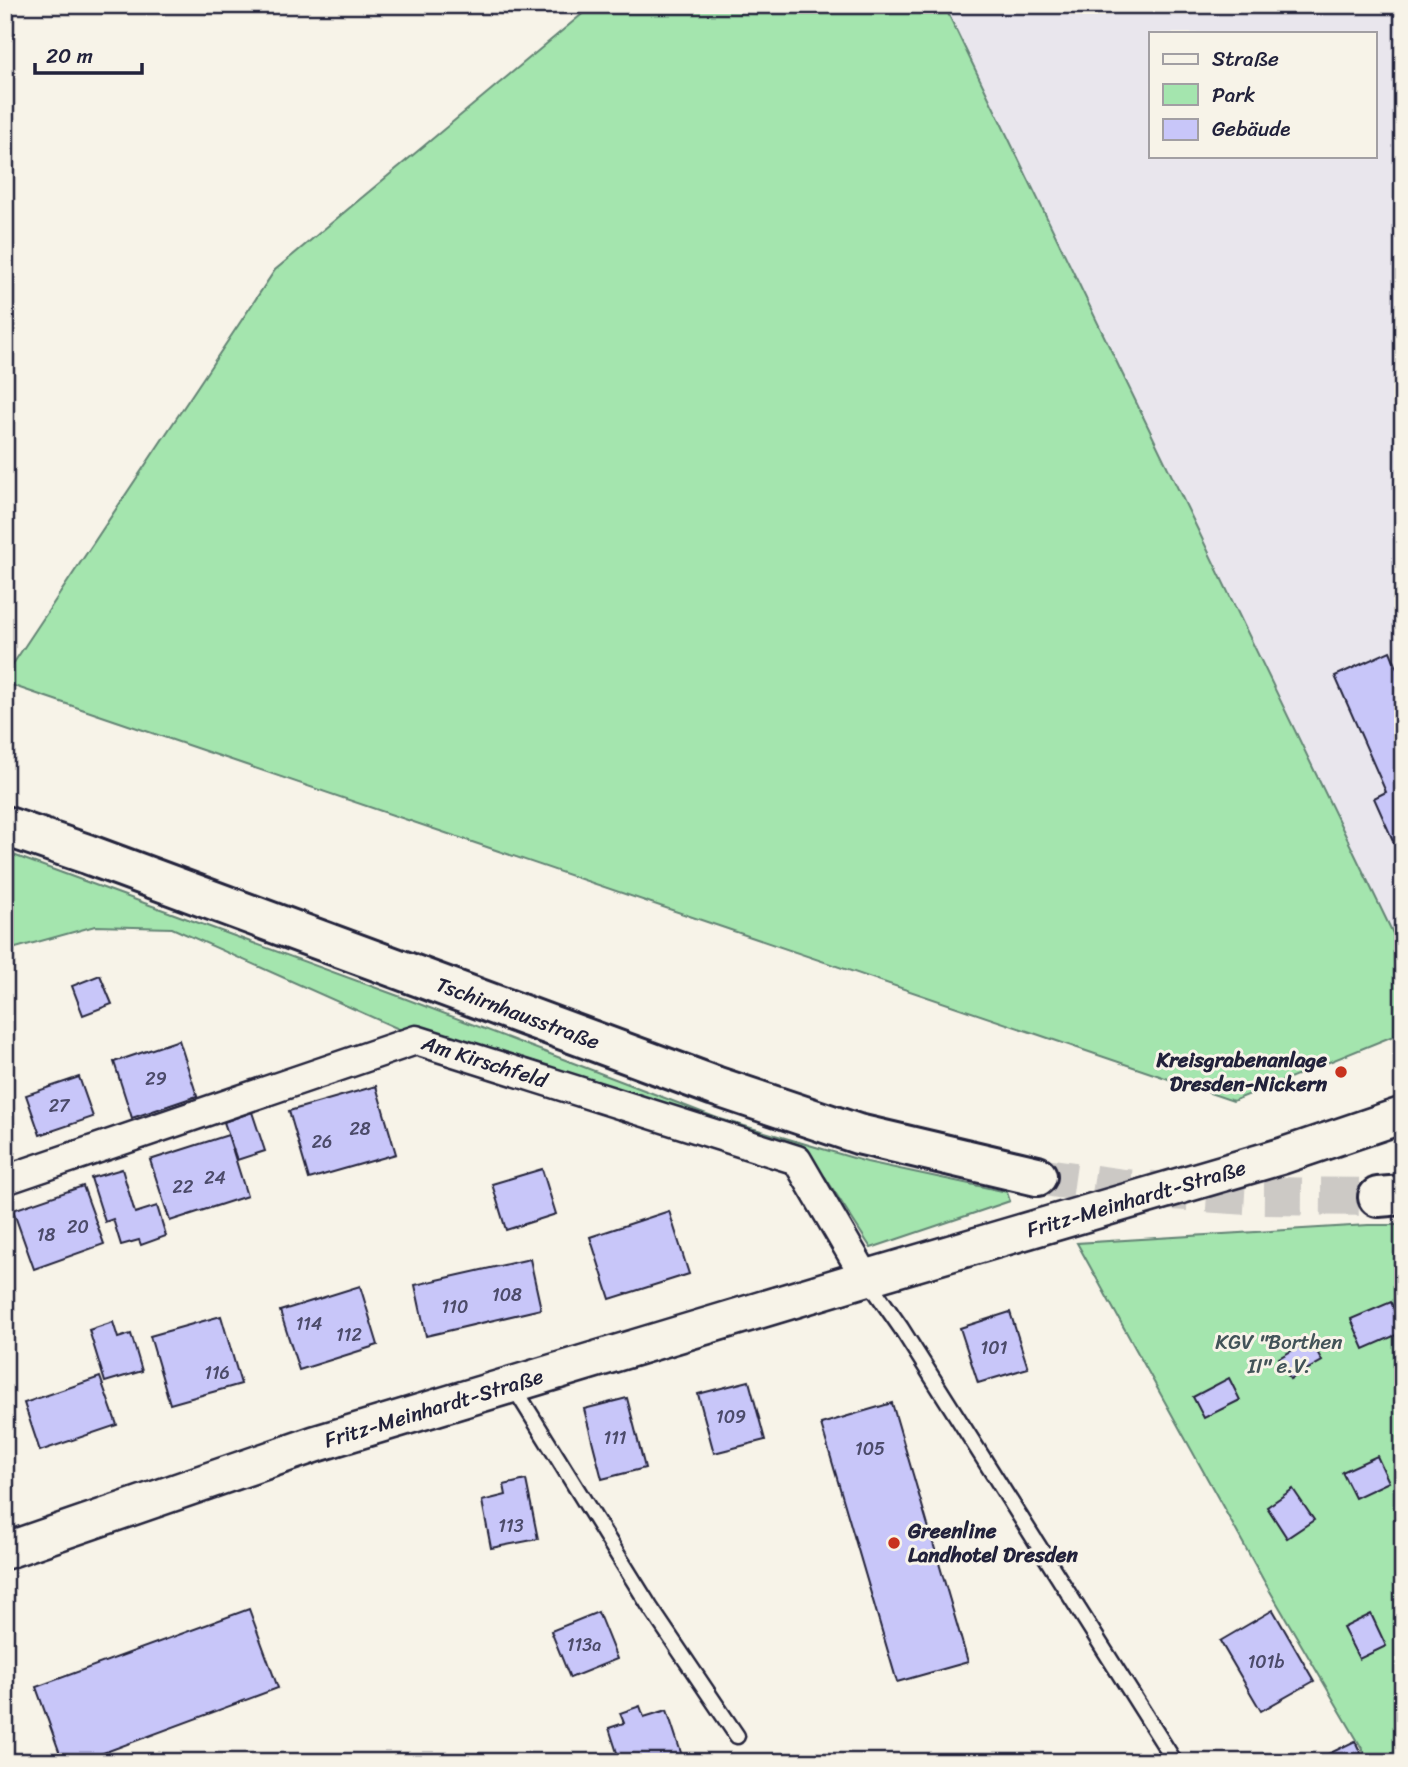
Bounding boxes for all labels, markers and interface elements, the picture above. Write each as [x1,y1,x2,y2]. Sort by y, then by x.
scale bar [35,32,142,76]
legend [1149,32,1376,158]
text: 20 m [46,37,93,75]
text: Straße [1212,40,1279,78]
text: Park [1212,76,1255,114]
text: Gebäude [1212,110,1290,148]
street label: Tschirnhausstraße [431,966,605,1061]
street label: Am Kirschfeld [416,1024,554,1100]
place label: Kreisgrabenanlage Dresden-Nickern [1155,1041,1328,1103]
house number: 29 [145,1063,167,1095]
marker: Kreisgrabenanlage Dresden-Nickern [1333,1064,1349,1080]
house number: 27 [49,1090,71,1122]
house number: 28 [349,1113,371,1145]
house number: 26 [312,1126,332,1158]
street label: Fritz-Meinhardt-Straße [1022,1149,1251,1249]
house number: 24 [204,1162,226,1194]
house number: 22 [173,1171,193,1203]
house number: 20 [67,1211,89,1243]
house number: 18 [37,1219,55,1251]
house number: 108 [492,1279,522,1311]
house number: 110 [442,1291,468,1323]
house number: 114 [296,1308,322,1340]
house number: 112 [336,1319,362,1351]
park label: KGV "Borthen II" e.V. [1215,1323,1343,1385]
house number: 101 [981,1332,1008,1364]
house number: 116 [204,1357,230,1389]
street label: Fritz-Meinhardt-Straße [320,1357,548,1459]
house number: 109 [716,1401,746,1433]
house number: 111 [603,1422,627,1454]
house number: 105 [855,1433,885,1465]
house number: 113 [498,1510,524,1542]
place label: Greenline Landhotel Dresden [907,1512,1079,1574]
marker: Greenline Landhotel Dresden [886,1535,902,1551]
house number: 113a [567,1629,601,1661]
house number: 101b [1248,1646,1284,1678]

